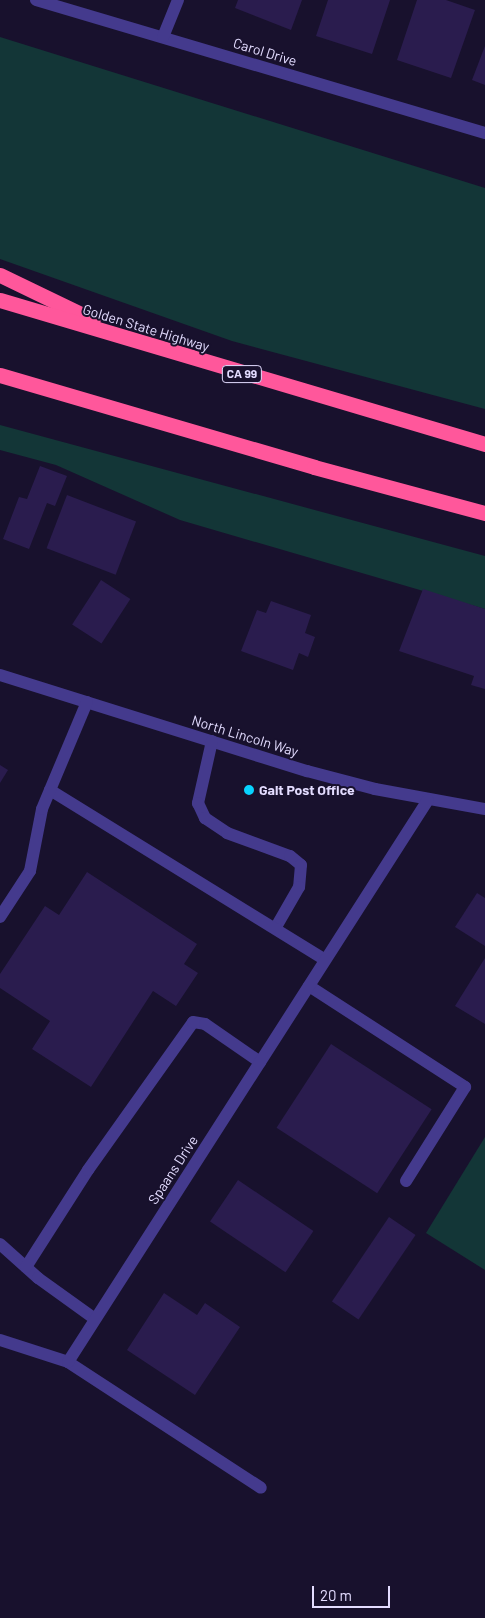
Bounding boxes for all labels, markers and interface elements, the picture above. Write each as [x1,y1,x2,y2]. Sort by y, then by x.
street label: Carol Drive [231,34,299,70]
street label: Golden State Highway [81,301,211,355]
road number: CA 99 [221,364,263,384]
street label: North Lincoln Way [190,712,300,760]
place label: Galt Post Office [259,782,355,798]
marker: Galt Post Office [243,784,255,796]
street label: Spaans Drive [145,1133,201,1207]
scale bar [315,1576,392,1608]
text: 20 m [320,1586,352,1604]

